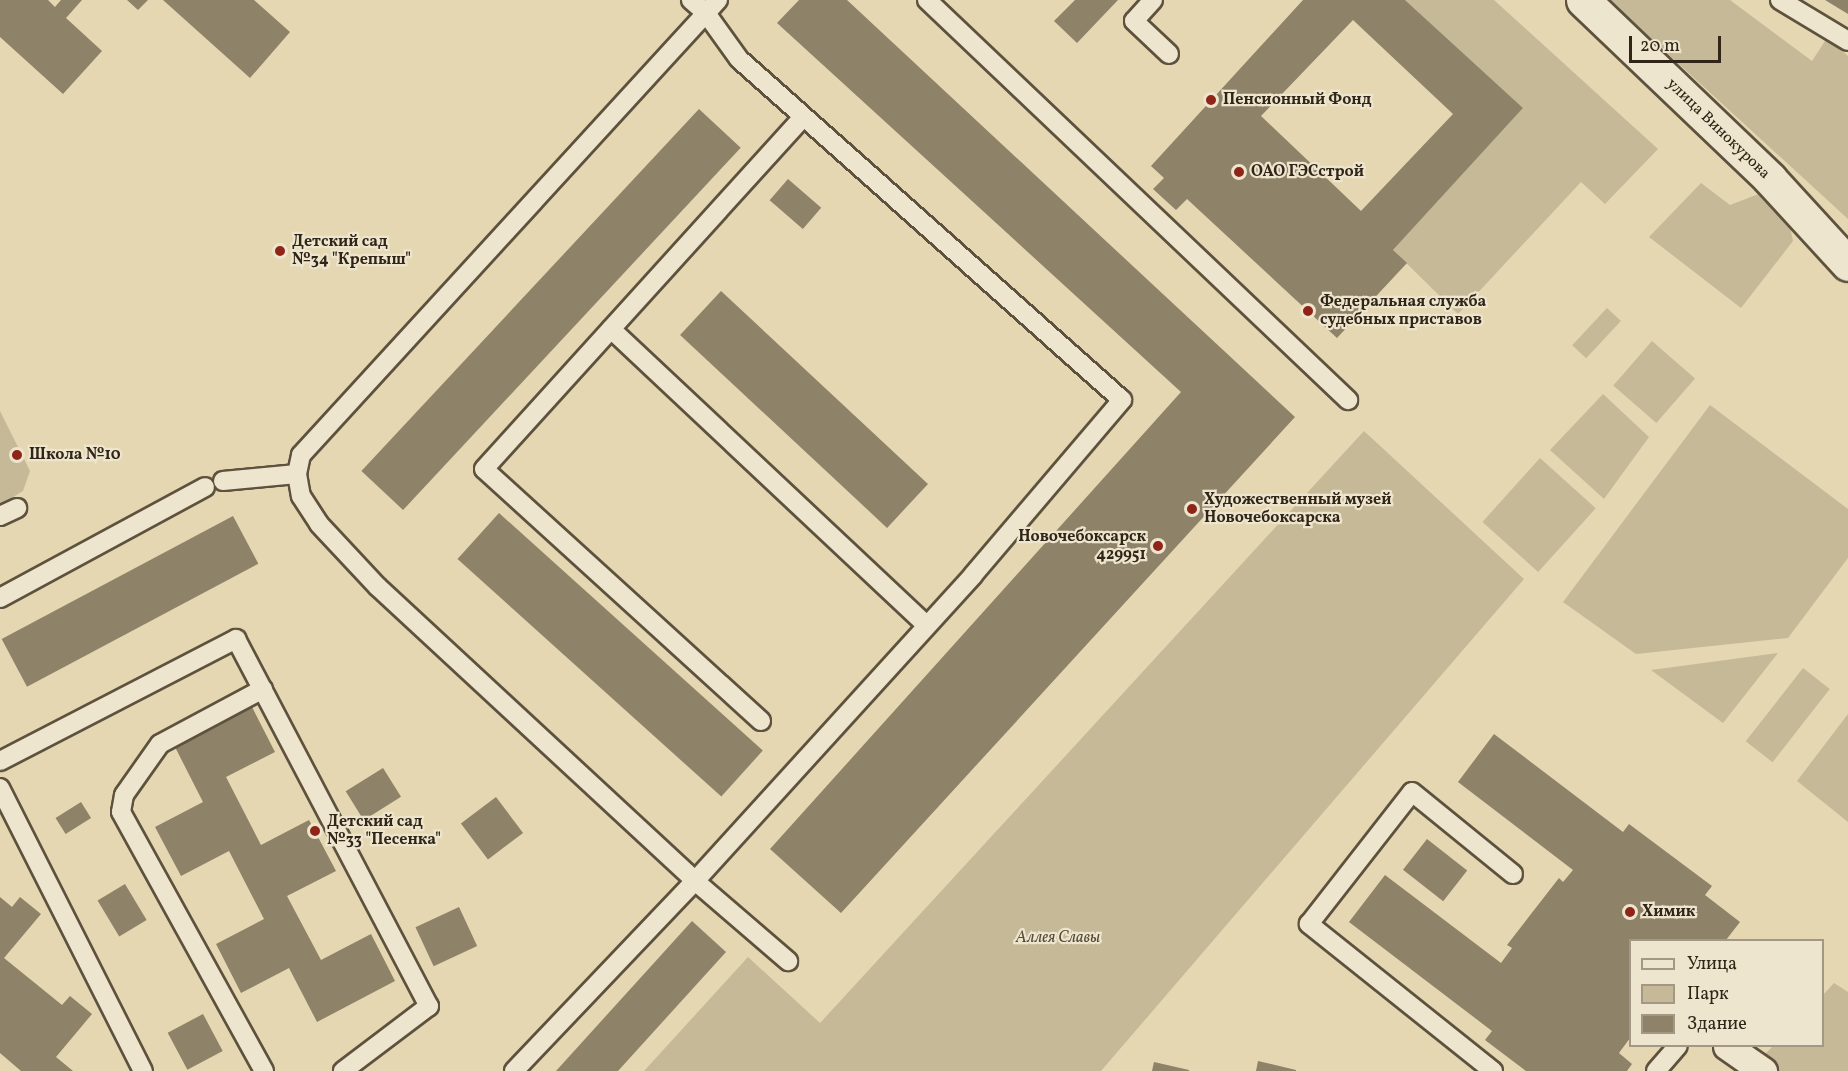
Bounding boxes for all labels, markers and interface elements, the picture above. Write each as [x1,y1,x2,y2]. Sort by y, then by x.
scale bar [1632,24,1724,62]
text: 20 m [1640,34,1680,59]
street label: улица Винокурова [1662,75,1774,183]
place label: Пенсионный Фонд [1223,90,1372,110]
marker: Пенсионный Фонд [1204,93,1218,107]
place label: ОАО ГЭСстрой [1251,162,1364,182]
marker: ОАО ГЭСстрой [1232,165,1246,179]
place label: Детский сад №34 "Крепыш" [292,232,411,270]
marker: Детский сад №34 "Крепыш" [273,244,287,258]
place label: Федеральная служба судебных приставов [1320,292,1486,330]
marker: Федеральная служба судебных приставов [1301,304,1315,318]
place label: Школа №10 [29,445,121,465]
marker: Школа №10 [10,448,24,462]
place label: Художественный музей Новочебоксарска [1204,490,1392,528]
marker: Художественный музей Новочебоксарска [1185,502,1199,516]
place label: Новочебоксарск 429951 [1018,527,1146,565]
marker: Новочебоксарск 429951 [1151,539,1165,553]
place label: Детский сад №33 "Песенка" [327,812,441,850]
marker: Детский сад №33 "Песенка" [308,824,322,838]
place label: Химик [1642,902,1695,922]
marker: Химик [1623,905,1637,919]
park label: Аллея Славы [1016,928,1100,948]
legend [1629,939,1824,1047]
text: Улица [1687,952,1737,977]
text: Парк [1687,982,1729,1007]
text: Здание [1687,1012,1747,1037]

